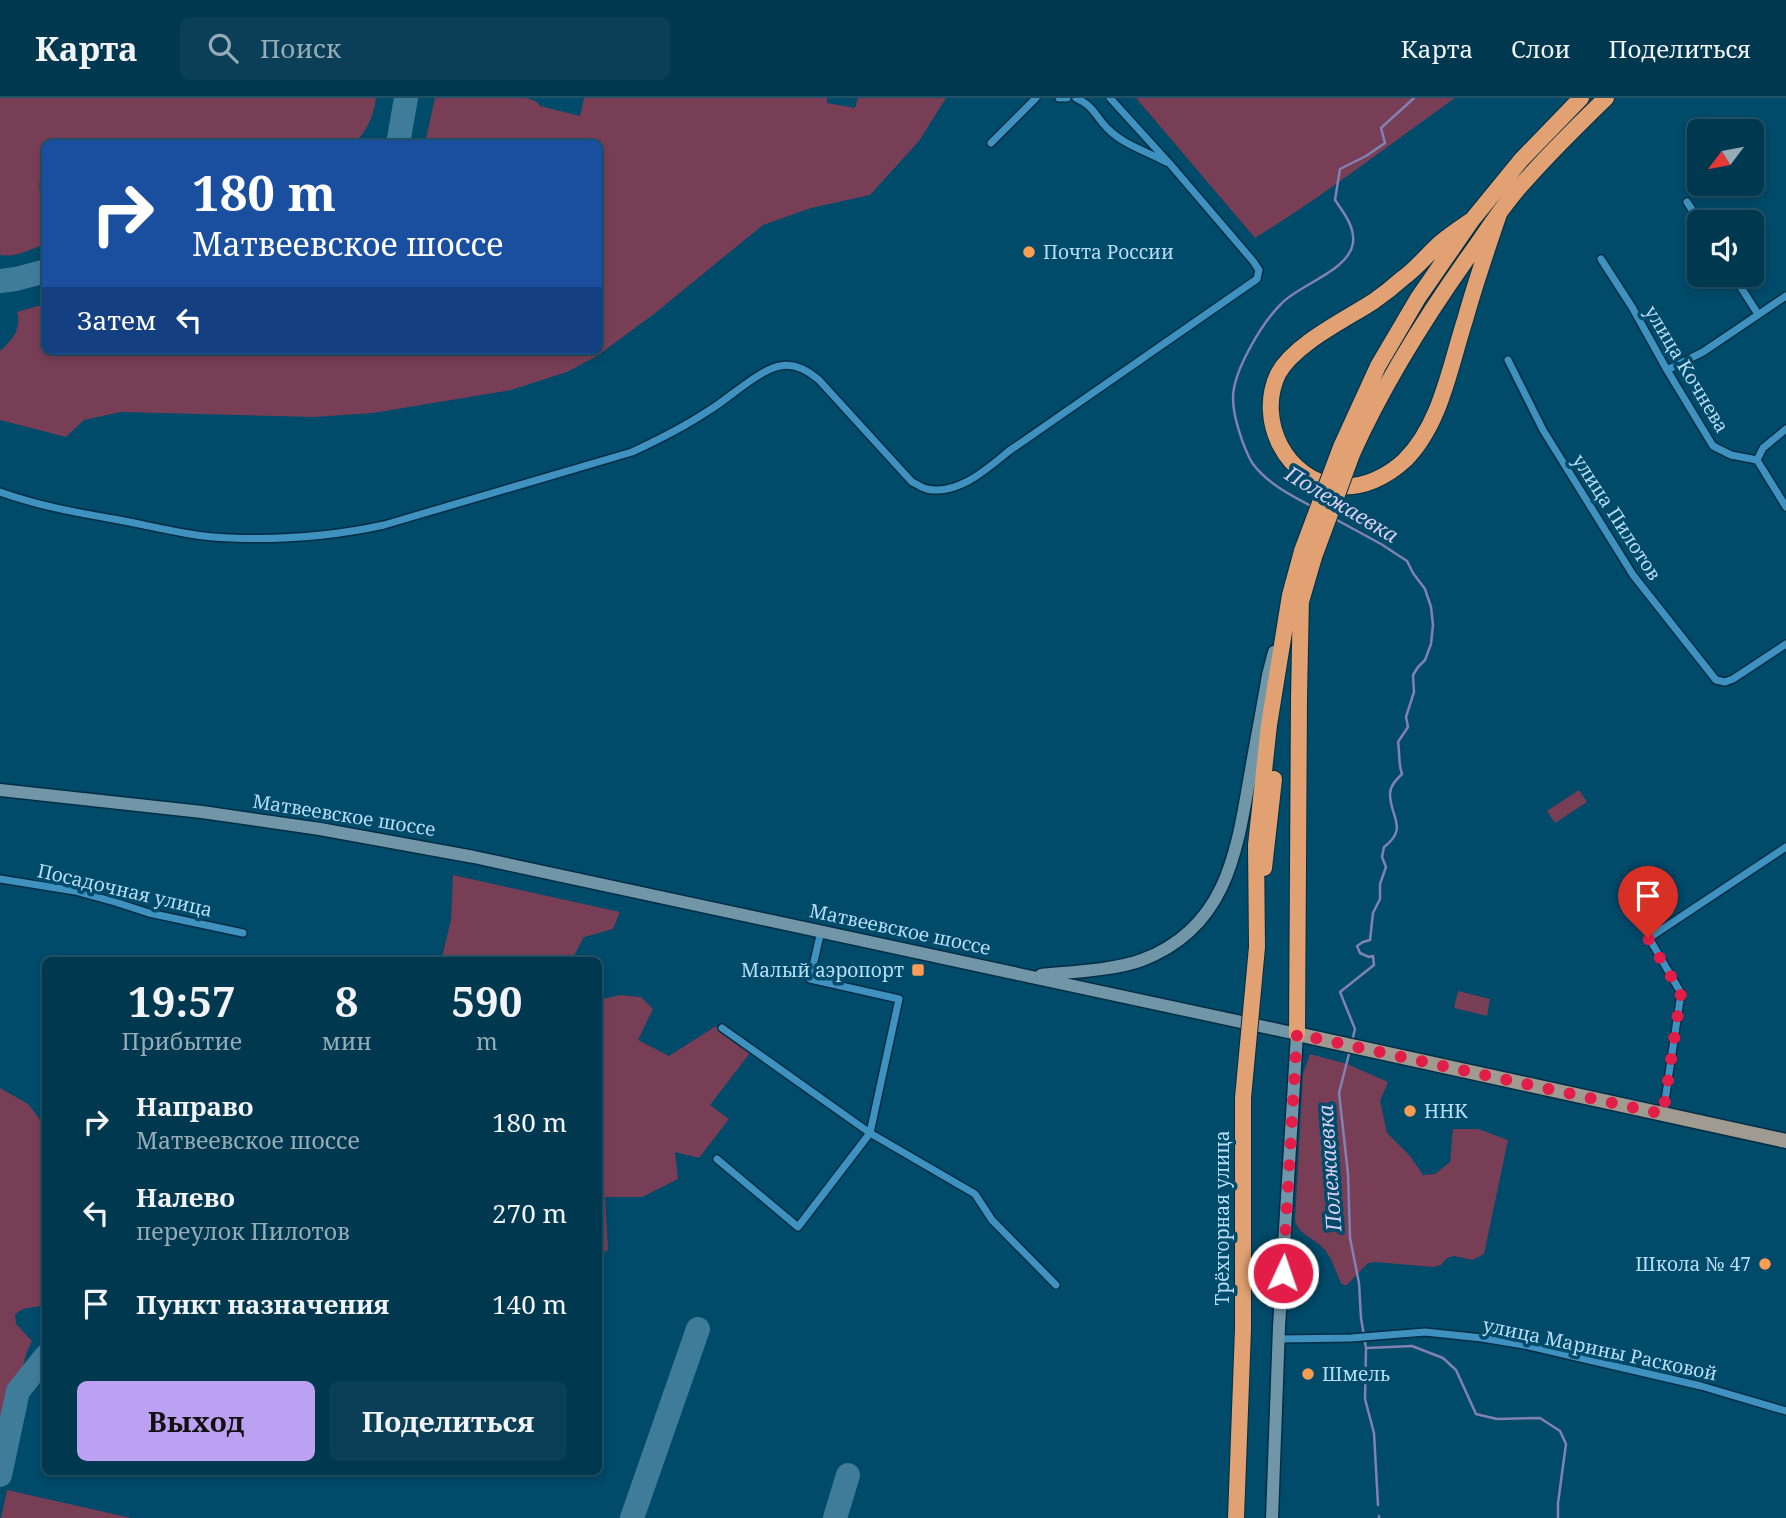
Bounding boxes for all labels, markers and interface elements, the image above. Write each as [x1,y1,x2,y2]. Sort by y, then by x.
search box [180,17,670,80]
text: Карта [35,26,138,71]
icon: search [204,29,242,67]
text: Поиск [260,30,341,66]
text: Карта [1401,32,1473,65]
text: Слои [1511,32,1571,65]
text: Поделиться [1609,32,1751,65]
north arrow [1687,119,1764,196]
map controls [1687,119,1764,287]
text: 180 m [192,159,336,225]
icon: right [77,168,168,259]
button: sound [1687,210,1764,287]
text: Матвеевское шоссе [192,222,503,265]
place label: Почта России [1043,239,1174,265]
marker: Почта России [1021,244,1037,260]
street label: улица Кочнева [1639,300,1735,438]
icon: left [170,301,208,339]
text: Затем [77,302,156,338]
street label: улица Пилотов [1566,449,1668,585]
water label: Полежаевка [1279,459,1404,549]
street label: Матвеевское шоссе [251,788,437,842]
street label: Посадочная улица [35,857,215,923]
pin [1618,866,1678,938]
icon: arrive [1629,877,1667,915]
street label: Матвеевское шоссе [807,897,993,961]
place label: Малый аэропорт [741,957,904,983]
marker: Малый аэропорт [910,962,926,978]
text: 19:57 [128,972,236,1029]
text: 8 [335,972,359,1029]
text: 590 [451,972,522,1029]
text: Прибытие [122,1025,242,1057]
text: мин [322,1025,372,1057]
text: m [476,1025,498,1057]
text: Направо [136,1088,254,1124]
place label: ННК [1424,1098,1468,1124]
icon: right [77,1103,115,1141]
marker: ННК [1402,1103,1418,1119]
text: 180 m [492,1104,567,1140]
water label: Полежаевка [1311,1104,1347,1233]
text: Матвеевское шоссе [136,1124,360,1156]
street label: Трёхгорная улица [1209,1130,1235,1306]
text: Налево [136,1179,235,1215]
icon: left [77,1194,115,1232]
text: 270 m [492,1195,567,1231]
text: переулок Пилотов [136,1215,350,1247]
position arrow [1246,1236,1320,1310]
place label: Школа № 47 [1635,1251,1751,1277]
marker: Школа № 47 [1757,1256,1773,1272]
icon: arrive [77,1285,115,1323]
text: Пункт назначения [136,1286,389,1322]
text: 140 m [492,1286,567,1322]
street label: улица Марины Расковой [1480,1311,1720,1387]
place label: Шмель [1322,1361,1390,1387]
marker: Шмель [1300,1366,1316,1382]
button: Выход [77,1381,315,1461]
button: Поделиться [329,1381,567,1461]

